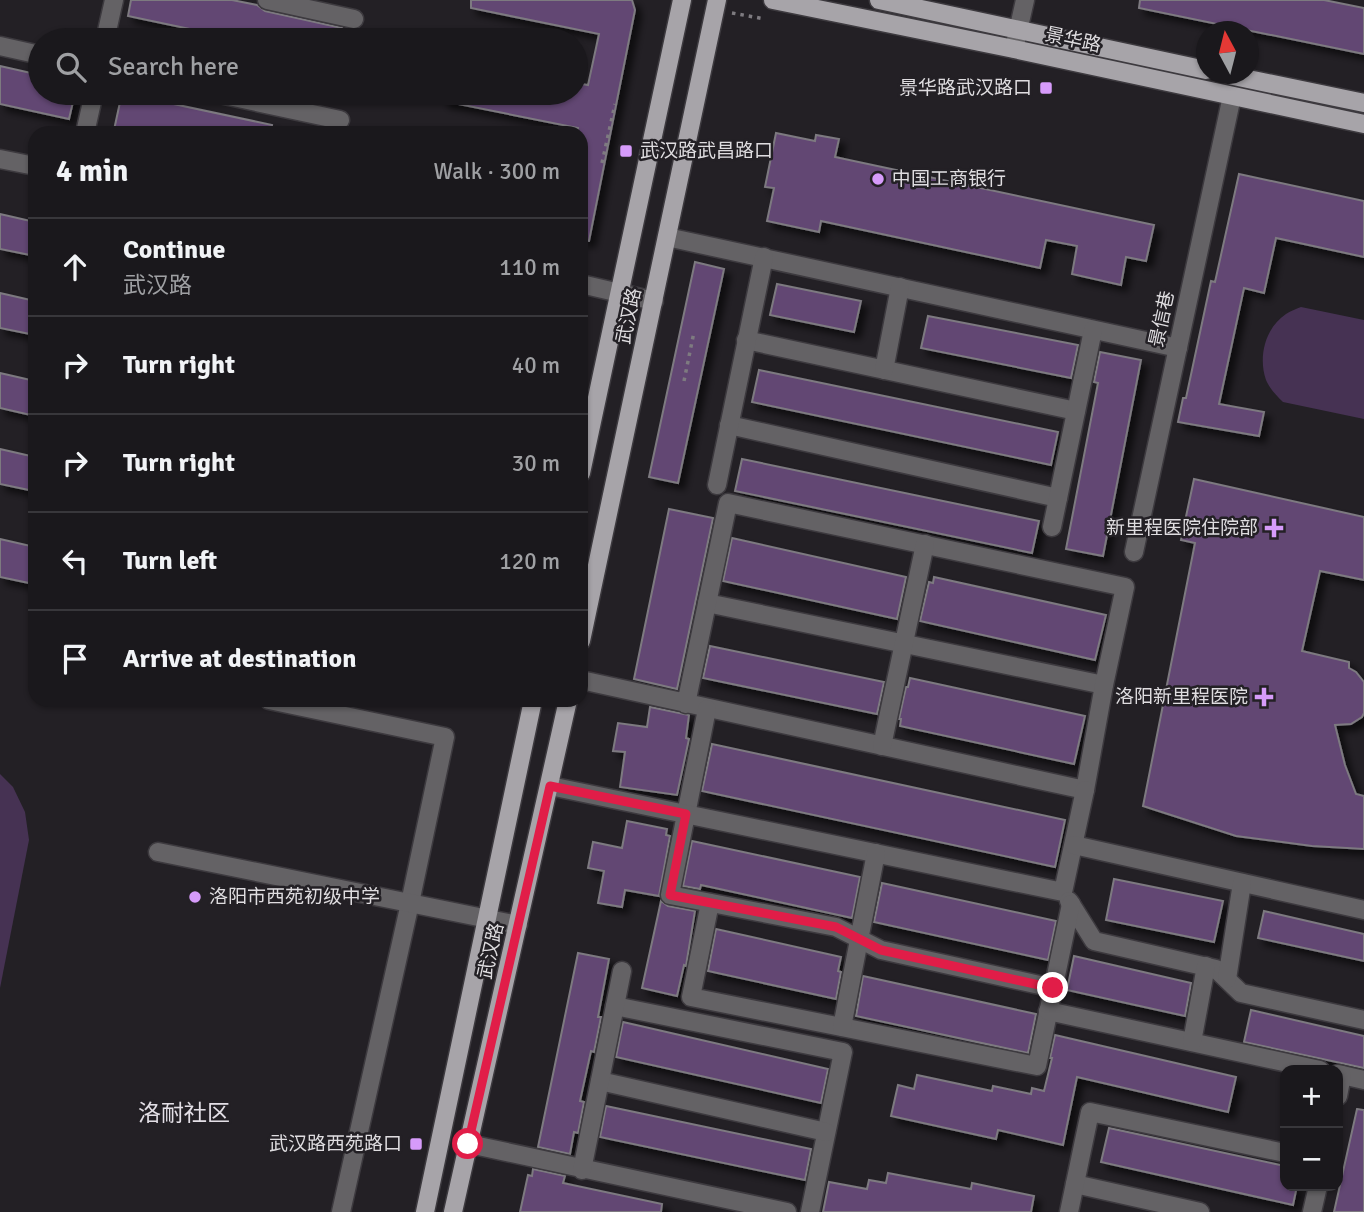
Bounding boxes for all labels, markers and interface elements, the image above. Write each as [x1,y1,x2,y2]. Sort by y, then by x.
north arrow [1196,21,1259,84]
street label: 景华路 [1043,22,1103,58]
search box [28,28,588,105]
icon: search [52,48,90,86]
text: Search here [108,51,239,83]
place label: 景华路武汉路口 [899,76,1032,100]
marker: 景华路武汉路口 [1038,80,1054,96]
place label: 武汉路武昌路口 [640,139,773,163]
marker: 武汉路武昌路口 [618,143,634,159]
text: 4 min [56,153,128,190]
text: Walk · 300 m [434,157,560,186]
place label: 中国工商银行 [892,167,1006,191]
marker: 中国工商银行 [870,171,886,187]
text: Continue [123,234,225,266]
icon: ahead [56,248,94,286]
text: 110 m [499,253,560,282]
text: 武汉路 [123,271,192,300]
street label: 武汉路 [611,286,647,346]
street label: 景信巷 [1144,289,1180,349]
icon: right [56,346,94,384]
text: Turn right [123,349,235,381]
text: 40 m [512,351,560,380]
icon: right [56,444,94,482]
text: Turn right [123,447,235,479]
text: 30 m [512,449,560,478]
place label: 新里程医院住院部 [1106,516,1258,540]
marker: 新里程医院住院部 [1264,518,1284,538]
icon: left [56,542,94,580]
text: Turn left [123,545,217,577]
text: 120 m [499,547,560,576]
icon: arrive [56,640,94,678]
text: Arrive at destination [123,643,356,675]
place label: 洛阳新里程医院 [1115,685,1248,709]
marker: 洛阳新里程医院 [1254,687,1274,707]
place label: 洛阳市西苑初级中学 [209,885,380,909]
marker: 洛阳市西苑初级中学 [187,889,203,905]
street label: 武汉路 [473,921,509,981]
route end [1037,972,1068,1003]
map controls [1280,1065,1343,1191]
button: + [1280,1065,1343,1128]
district label: 洛耐社区 [138,1099,230,1128]
route start [452,1128,483,1159]
button: − [1280,1128,1343,1191]
place label: 武汉路西苑路口 [269,1132,402,1156]
marker: 武汉路西苑路口 [408,1136,424,1152]

